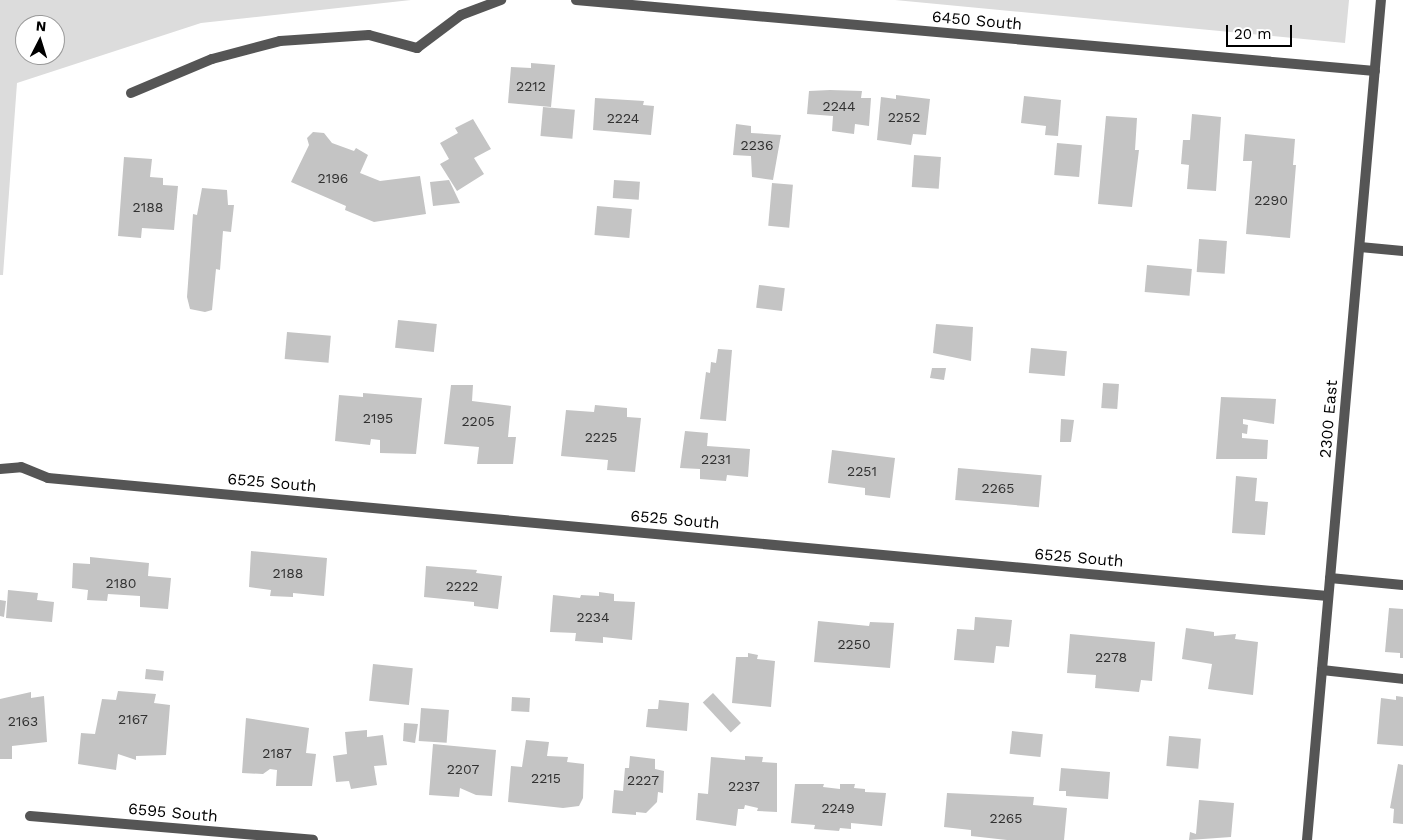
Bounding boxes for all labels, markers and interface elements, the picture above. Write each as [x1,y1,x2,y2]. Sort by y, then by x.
street label: 6450 South [931,7,1023,35]
north arrow [15,15,65,65]
scale bar [1228,15,1294,47]
text: N [35,18,47,34]
text: 20 m [1234,25,1272,43]
house number: 2212 [516,78,546,94]
house number: 2244 [822,98,856,114]
house number: 2252 [888,109,920,125]
house number: 2224 [607,110,639,126]
house number: 2236 [741,137,773,153]
house number: 2196 [318,170,348,186]
house number: 2290 [1254,192,1288,208]
house number: 2188 [133,199,163,215]
street label: 2300 East [1316,379,1342,459]
house number: 2195 [363,410,393,426]
house number: 2205 [461,413,495,429]
house number: 2225 [585,429,617,445]
house number: 2231 [701,451,731,467]
house number: 2251 [847,463,877,479]
street label: 6525 South [227,470,317,496]
house number: 2265 [982,480,1014,496]
street label: 6525 South [630,507,720,533]
street label: 6525 South [1034,545,1124,571]
house number: 2188 [273,565,303,581]
house number: 2180 [106,575,136,591]
house number: 2222 [446,578,478,594]
house number: 2234 [576,609,610,625]
house number: 2250 [837,636,871,652]
house number: 2278 [1095,649,1127,665]
house number: 2167 [118,711,148,727]
house number: 2163 [8,713,38,729]
house number: 2187 [262,745,292,761]
house number: 2207 [447,761,479,777]
house number: 2215 [531,770,561,786]
house number: 2227 [627,772,659,788]
house number: 2237 [728,778,760,794]
street label: 6595 South [127,800,219,826]
house number: 2249 [821,800,855,816]
house number: 2265 [990,810,1022,826]

